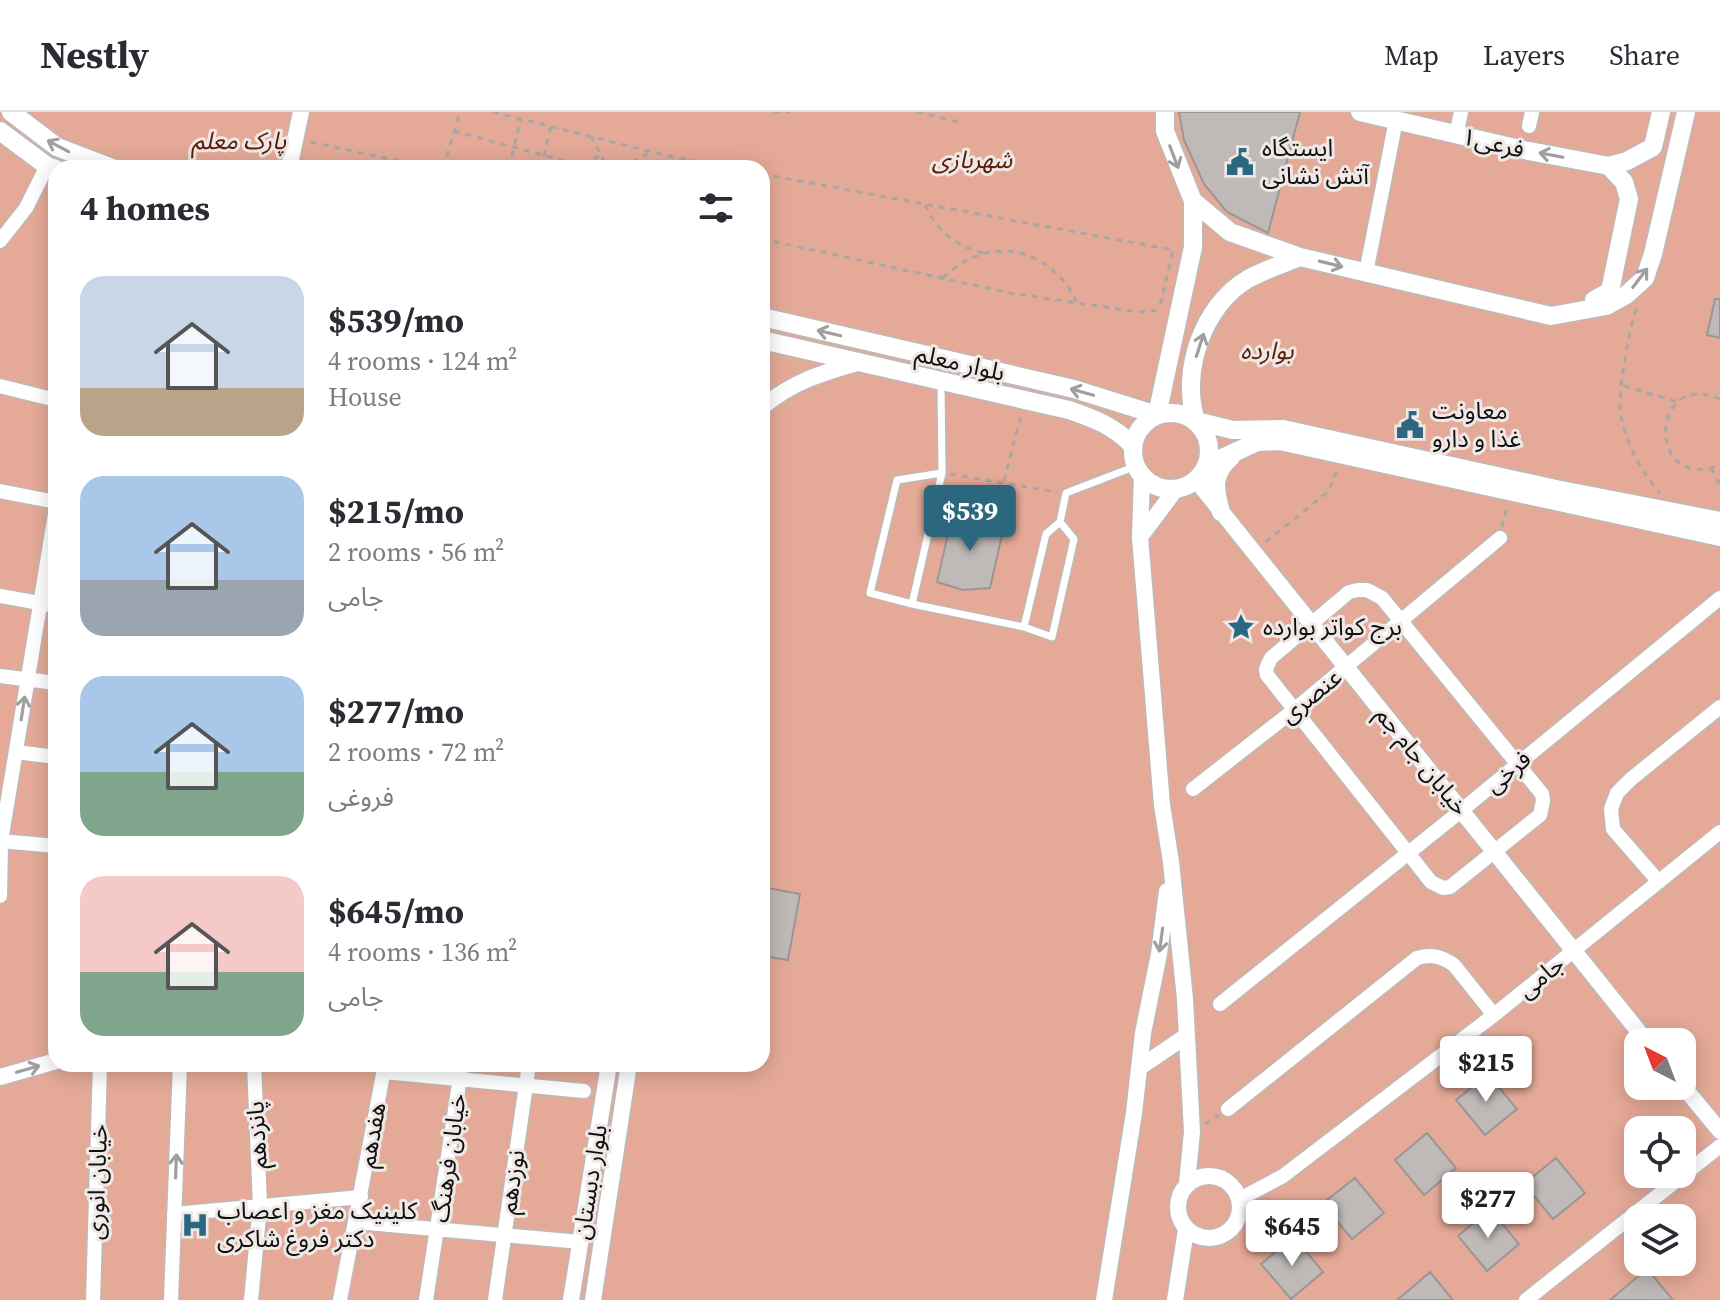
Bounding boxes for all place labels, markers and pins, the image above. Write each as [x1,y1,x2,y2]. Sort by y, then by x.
place label: ایستگاه آتش نشانی [1262,131,1370,192]
public building icon: ایستگاه آتش نشانی [1225,147,1255,177]
place label: معاونت غذا و دارو [1432,394,1521,455]
public building icon: معاونت غذا و دارو [1395,410,1425,440]
pin: $539 [923,485,1017,553]
place label: برج کواتر بوارده [1263,610,1402,644]
place icon: برج کواتر بوارده [1226,612,1256,642]
pin: $215 [1439,1036,1533,1104]
pin: $277 [1441,1172,1535,1240]
place label: کلینیک مغز و اعصاب دکتر فروغ شاکری [217,1194,418,1256]
pin: $645 [1245,1200,1339,1268]
hospital icon: کلینیک مغز و اعصاب دکتر فروغ شاکری [180,1210,210,1240]

